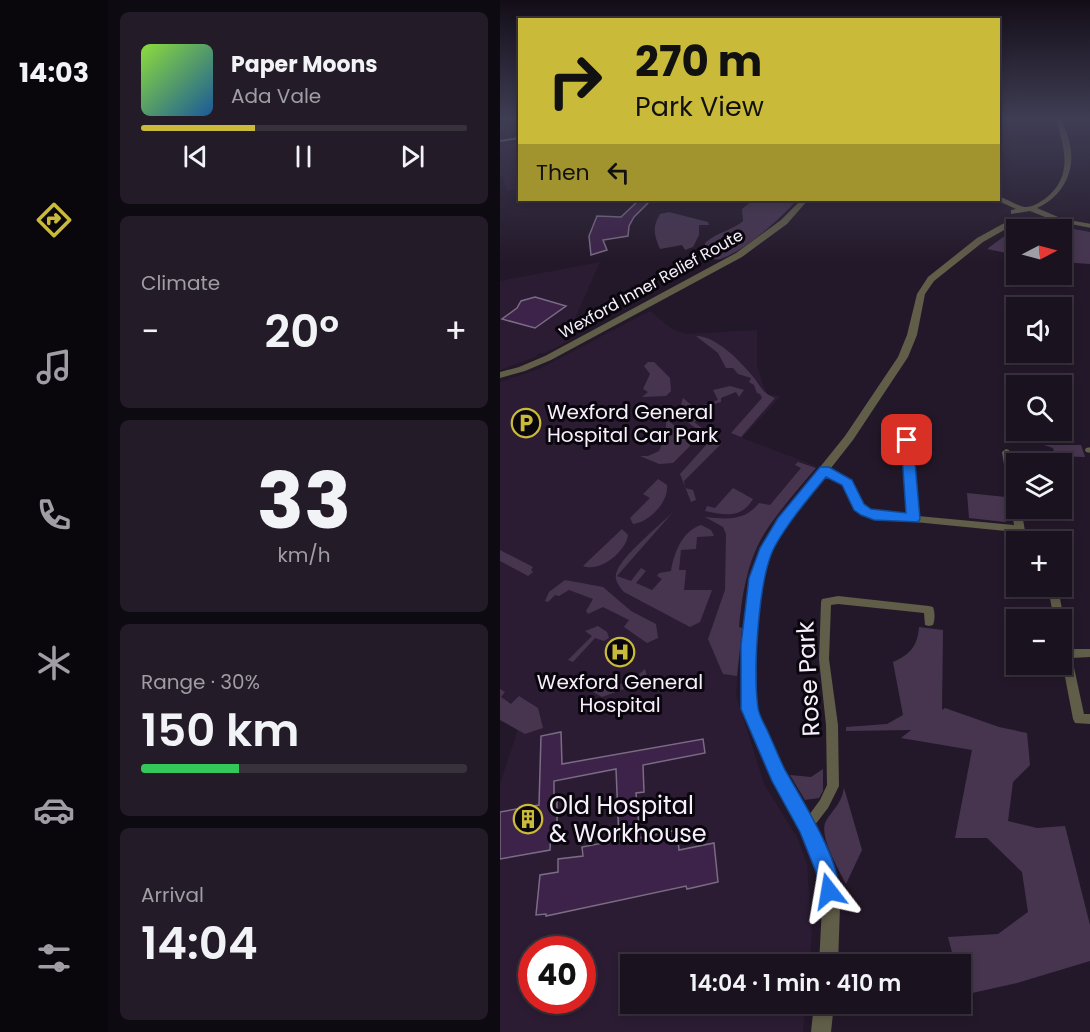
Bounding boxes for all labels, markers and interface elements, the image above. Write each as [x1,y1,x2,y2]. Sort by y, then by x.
text: 270 m [635,32,762,91]
icon: right [536,42,614,120]
text: Paper Moons [231,49,378,80]
text: 14:03 [19,54,89,91]
text: Ada Vale [231,82,321,110]
text: Park View [635,88,764,125]
icon: previous [179,140,212,173]
icon: pause [287,140,320,173]
icon: next [396,140,429,173]
icon: left [602,156,635,189]
text: Then [536,157,590,188]
icon: directions [33,199,75,241]
north arrow [1006,219,1072,285]
map controls [1006,219,1072,675]
street label: Wexford Inner Relief Route [555,224,747,344]
text: Climate [141,269,220,297]
button: sound [1006,297,1072,363]
text: 20° [264,300,339,363]
text: − [141,308,159,355]
text: + [444,308,467,355]
icon: music [33,346,75,388]
button: search [1006,375,1072,441]
place label: Wexford General Hospital Car Park [547,398,719,449]
parking icon: Wexford General Hospital Car Park [510,407,542,439]
pin [881,414,932,465]
icon: arrive [890,423,923,456]
text: 33 [257,446,351,555]
button: layers [1006,453,1072,519]
icon: phone [33,494,75,536]
button: + [1006,531,1072,597]
text: km/h [277,541,331,569]
button: − [1006,609,1072,675]
street label: Rose Park [788,620,827,737]
hospital icon: Wexford General Hospital [604,636,636,668]
icon: climate [33,642,75,684]
text: Range · 30% [141,668,260,696]
place label: Wexford General Hospital [537,668,703,719]
text: 150 km [141,699,300,762]
icon: car [33,789,75,831]
place label: Old Hospital & Workhouse [549,789,707,850]
building icon: Old Hospital & Workhouse [512,803,544,835]
position arrow [797,859,861,923]
text: Arrival [141,881,204,909]
text: 14:04 [141,912,258,975]
speed limit sign: 40 [518,936,596,1014]
icon: filters [33,937,75,979]
text: 14:04 · 1 min · 410 m [690,968,901,999]

